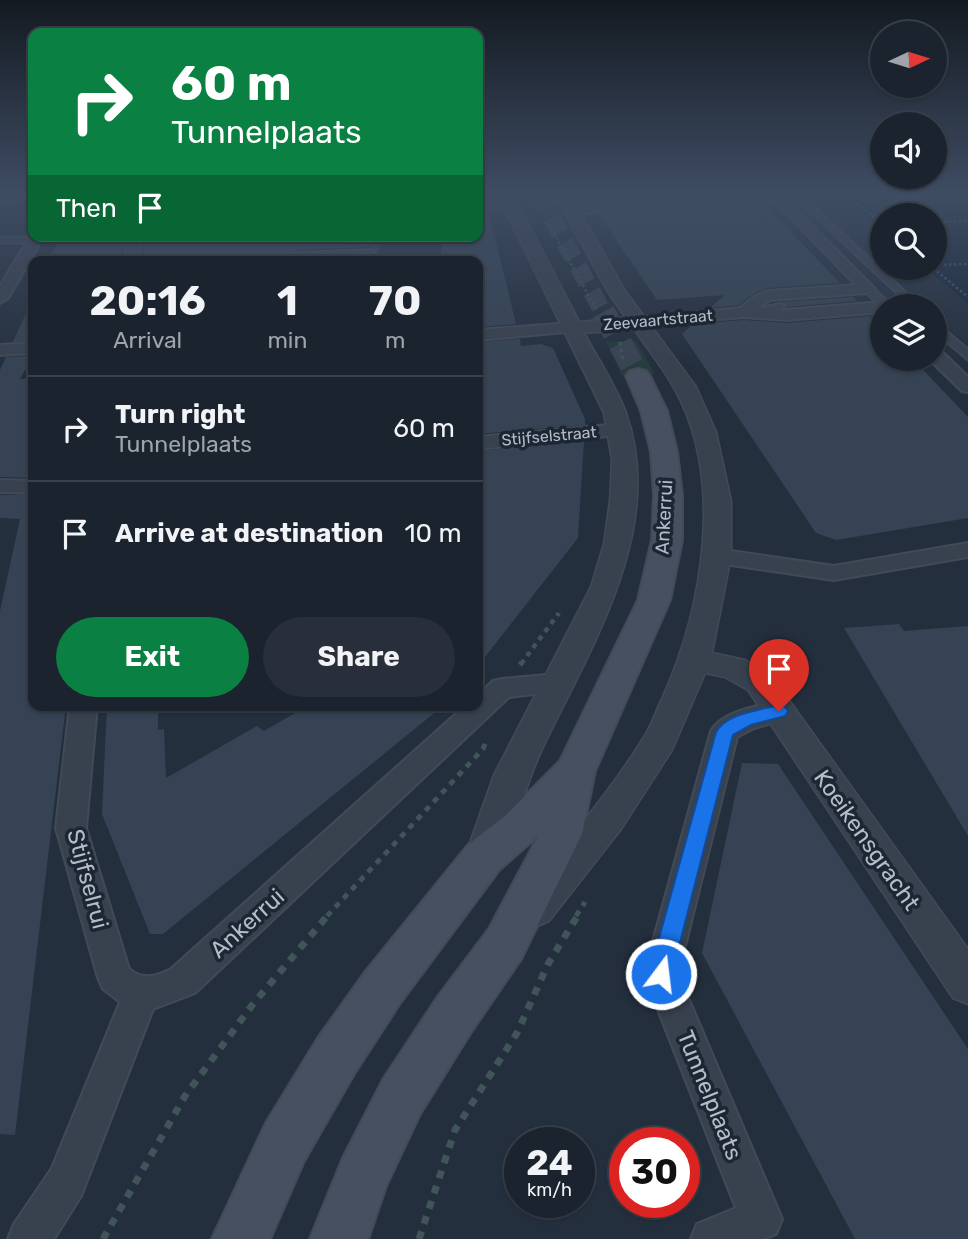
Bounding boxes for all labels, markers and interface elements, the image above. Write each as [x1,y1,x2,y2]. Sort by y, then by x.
north arrow [870,21,947,98]
map controls [870,21,947,371]
text: 60 m [171,54,292,112]
icon: right [56,56,147,147]
button: sound [870,112,947,189]
text: Tunnelplaats [171,113,362,151]
icon: arrive [131,189,169,227]
text: Then [56,193,117,224]
button: search [870,203,947,280]
text: 20:16 [90,276,206,326]
text: 1 [277,276,298,326]
text: 70 [369,276,421,326]
button: layers [870,294,947,371]
street label: Zeevaartstraat [603,306,713,334]
text: Arrival [113,326,182,354]
text: min [267,326,307,354]
text: m [385,326,405,354]
text: Turn right [115,399,245,430]
icon: right [56,410,94,448]
text: 60 m [393,413,455,444]
street label: Stijfselstraat [501,422,597,450]
text: Tunnelplaats [115,430,252,458]
street label: Ankerrui [651,479,677,555]
icon: arrive [56,515,94,553]
text: Arrive at destination [115,518,383,549]
text: 10 m [404,518,462,549]
button: Exit [56,617,249,697]
button: Share [263,617,455,697]
pin [749,639,809,711]
icon: arrive [760,650,798,688]
street label: Koeikensgracht [808,764,926,916]
street label: Stijfselrui [61,826,115,932]
street label: Ankerrui [204,882,290,964]
position arrow [624,937,698,1011]
street label: Tunnelplaats [671,1026,749,1164]
speed limit sign: 30 [609,1127,700,1218]
text: 24 [526,1142,573,1184]
text: km/h [527,1179,572,1201]

